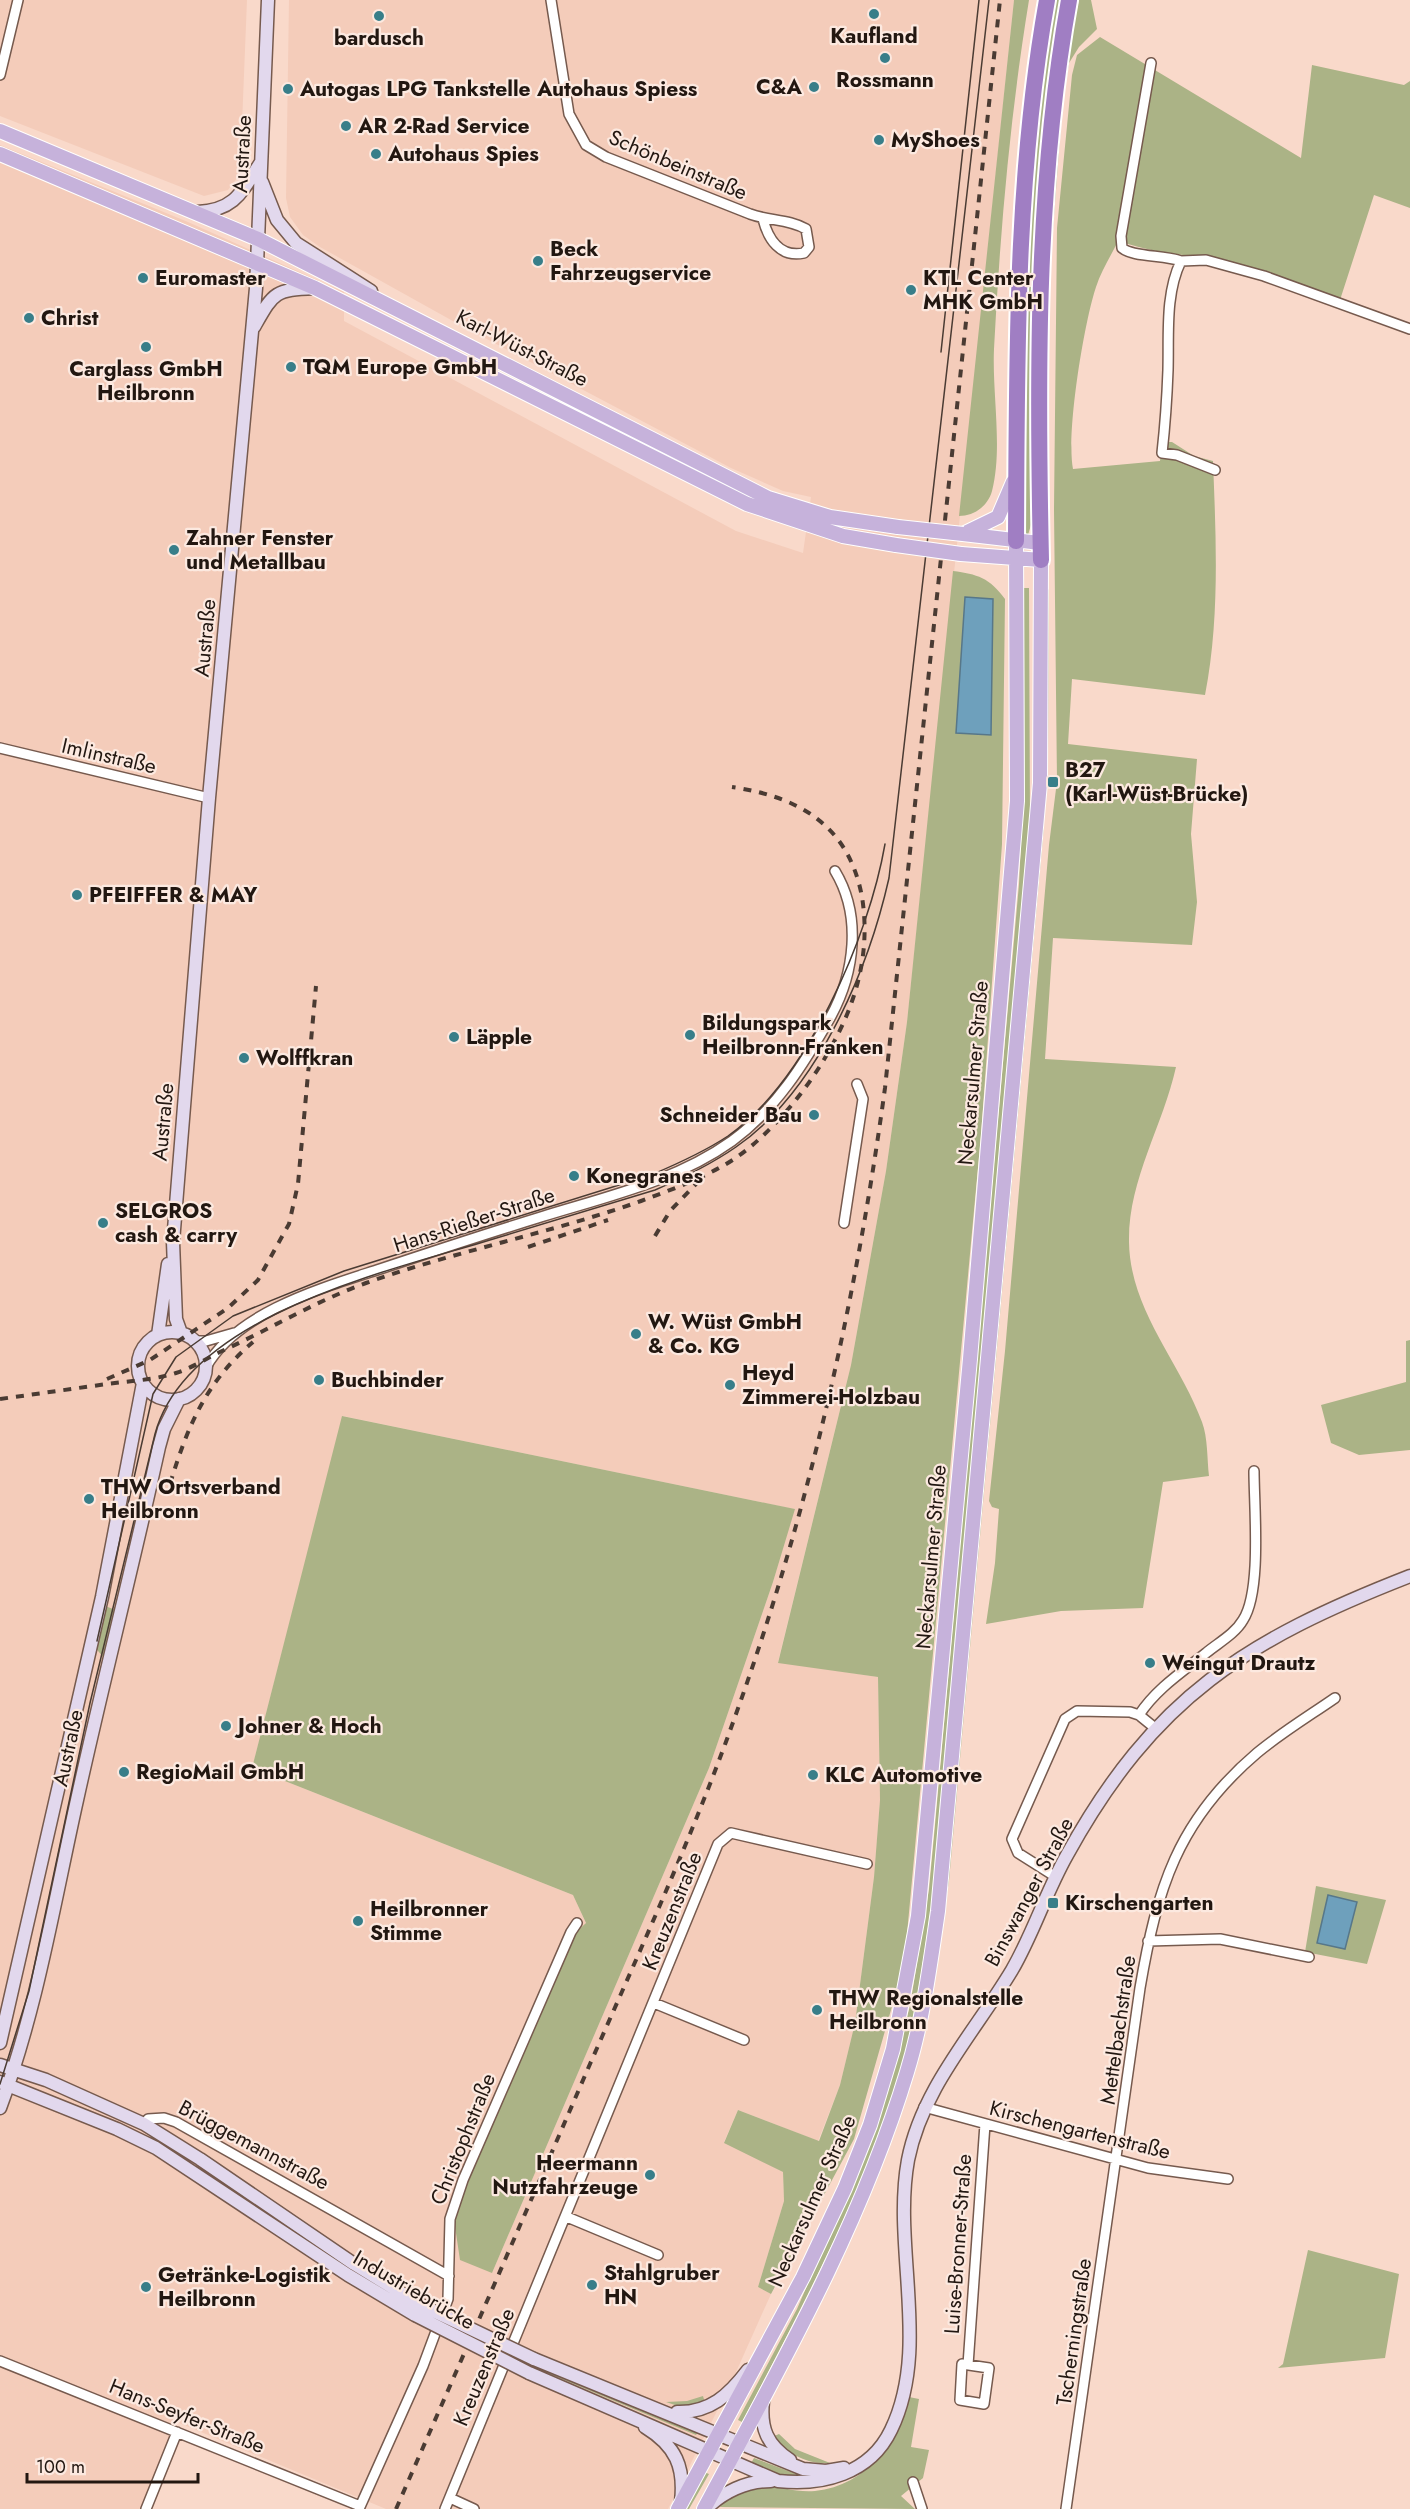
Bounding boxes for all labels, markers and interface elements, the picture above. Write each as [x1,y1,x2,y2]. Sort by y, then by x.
marker: Kaufland [867,7,881,21]
marker: bardusch [372,9,386,23]
place label: Kaufland [830,21,918,51]
place label: bardusch [334,23,424,53]
marker: Rossmann [878,51,892,65]
place label: Rossmann [836,65,934,95]
place label: C&A [756,72,803,102]
place label: Autogas LPG Tankstelle Autohaus Spiess [299,74,698,104]
marker: C&A [807,80,821,94]
marker: Autogas LPG Tankstelle Autohaus Spiess [281,82,295,96]
place label: AR 2-Rad Service [357,111,530,141]
street label: Austraße [225,114,259,194]
marker: AR 2-Rad Service [339,119,353,133]
street label: Schönbeinstraße [604,122,752,208]
place label: MyShoes [891,125,980,155]
marker: MyShoes [872,133,886,147]
place label: Autohaus Spies [387,139,539,169]
marker: Autohaus Spies [369,147,383,161]
place label: Beck Fahrzeugservice [550,234,711,288]
marker: Beck Fahrzeugservice [531,254,545,268]
place label: Euromaster [155,263,266,293]
place label: KTL Center MHK GmbH [923,263,1043,317]
marker: Euromaster [136,271,150,285]
marker: KTL Center MHK GmbH [904,283,918,297]
street label: Karl-Wüst-Straße [451,302,593,394]
place label: Christ [41,303,99,333]
marker: Christ [22,311,36,325]
marker: Carglass GmbH Heilbronn [139,340,153,354]
place label: TQM Europe GmbH [303,352,497,382]
place label: Carglass GmbH Heilbronn [69,354,223,408]
marker: TQM Europe GmbH [284,360,298,374]
place label: Zahner Fenster und Metallbau [186,523,334,577]
marker: Zahner Fenster und Metallbau [167,543,181,557]
street label: Austraße [187,598,223,678]
street label: Imlinstraße [59,731,159,781]
place label: B27 (Karl-Wüst-Brücke) [1065,755,1249,809]
marker: B27 (Karl-Wüst-Brücke) [1046,775,1060,789]
place label: PFEIFFER & MAY [89,880,258,910]
marker: PFEIFFER & MAY [70,888,84,902]
street label: Neckarsulmer Straße [950,979,996,1167]
place label: Bildungspark Heilbronn-Franken [702,1008,884,1062]
place label: Läpple [466,1022,532,1052]
marker: Bildungspark Heilbronn-Franken [683,1028,697,1042]
marker: Läpple [447,1030,461,1044]
place label: Wolffkran [256,1043,353,1073]
marker: Wolffkran [237,1051,251,1065]
street label: Austraße [145,1082,181,1162]
place label: Schneider Bau [659,1100,802,1130]
marker: Schneider Bau [807,1108,821,1122]
place label: Konegranes [586,1161,703,1191]
marker: Konegranes [567,1169,581,1183]
street label: Hans-Rießer-Straße [390,1180,559,1260]
place label: SELGROS cash & carry [115,1196,238,1250]
marker: SELGROS cash & carry [96,1216,110,1230]
place label: W. Wüst GmbH & Co. KG [648,1307,802,1361]
marker: W. Wüst GmbH & Co. KG [629,1327,643,1341]
place label: Heyd Zimmerei-Holzbau [742,1358,920,1412]
place label: Buchbinder [331,1365,444,1395]
marker: Buchbinder [312,1373,326,1387]
marker: Heyd Zimmerei-Holzbau [723,1378,737,1392]
street label: Neckarsulmer Straße [908,1463,954,1651]
place label: THW Ortsverband Heilbronn [101,1472,281,1526]
marker: THW Ortsverband Heilbronn [82,1492,96,1506]
place label: Weingut Drautz [1162,1648,1316,1678]
marker: Weingut Drautz [1143,1656,1157,1670]
street label: Austraße [45,1707,91,1789]
place label: Johner & Hoch [234,1711,382,1741]
marker: Johner & Hoch [219,1719,233,1733]
place label: RegioMail GmbH [136,1757,304,1787]
place label: KLC Automotive [825,1760,982,1790]
marker: RegioMail GmbH [117,1765,131,1779]
marker: KLC Automotive [806,1768,820,1782]
street label: Binswanger Straße [977,1812,1081,1972]
street label: Kreuzenstraße [635,1847,709,1975]
place label: Kirschengarten [1065,1888,1214,1918]
place label: Heilbronner Stimme [370,1894,489,1948]
marker: Kirschengarten [1046,1896,1060,1910]
marker: Heilbronner Stimme [351,1914,365,1928]
street label: Mettelbachstraße [1093,1953,1143,2106]
place label: THW Regionalstelle Heilbronn [829,1983,1023,2037]
marker: THW Regionalstelle Heilbronn [810,2003,824,2017]
street label: Christophstraße [423,2069,503,2209]
street label: Brüggemannstraße [173,2093,335,2197]
street label: Kirschengartenstraße [986,2093,1174,2167]
street label: Neckarsulmer Straße [761,2110,863,2292]
place label: Heermann Nutzfahrzeuge [492,2148,638,2202]
street label: Luise-Bronner-Straße [937,2153,979,2335]
marker: Heermann Nutzfahrzeuge [643,2168,657,2182]
street label: Industriebrücke [348,2243,481,2337]
street label: Tscherningstraße [1049,2256,1099,2407]
place label: Stahlgruber HN [604,2258,720,2312]
place label: Getränke-Logistik Heilbronn [158,2260,331,2314]
marker: Stahlgruber HN [585,2278,599,2292]
marker: Getränke-Logistik Heilbronn [139,2280,153,2294]
street label: Kreuzenstraße [446,2303,522,2431]
street label: Hans-Seyfer-Straße [105,2371,269,2461]
scale bar [27,2446,198,2484]
text: 100 m [36,2454,85,2480]

